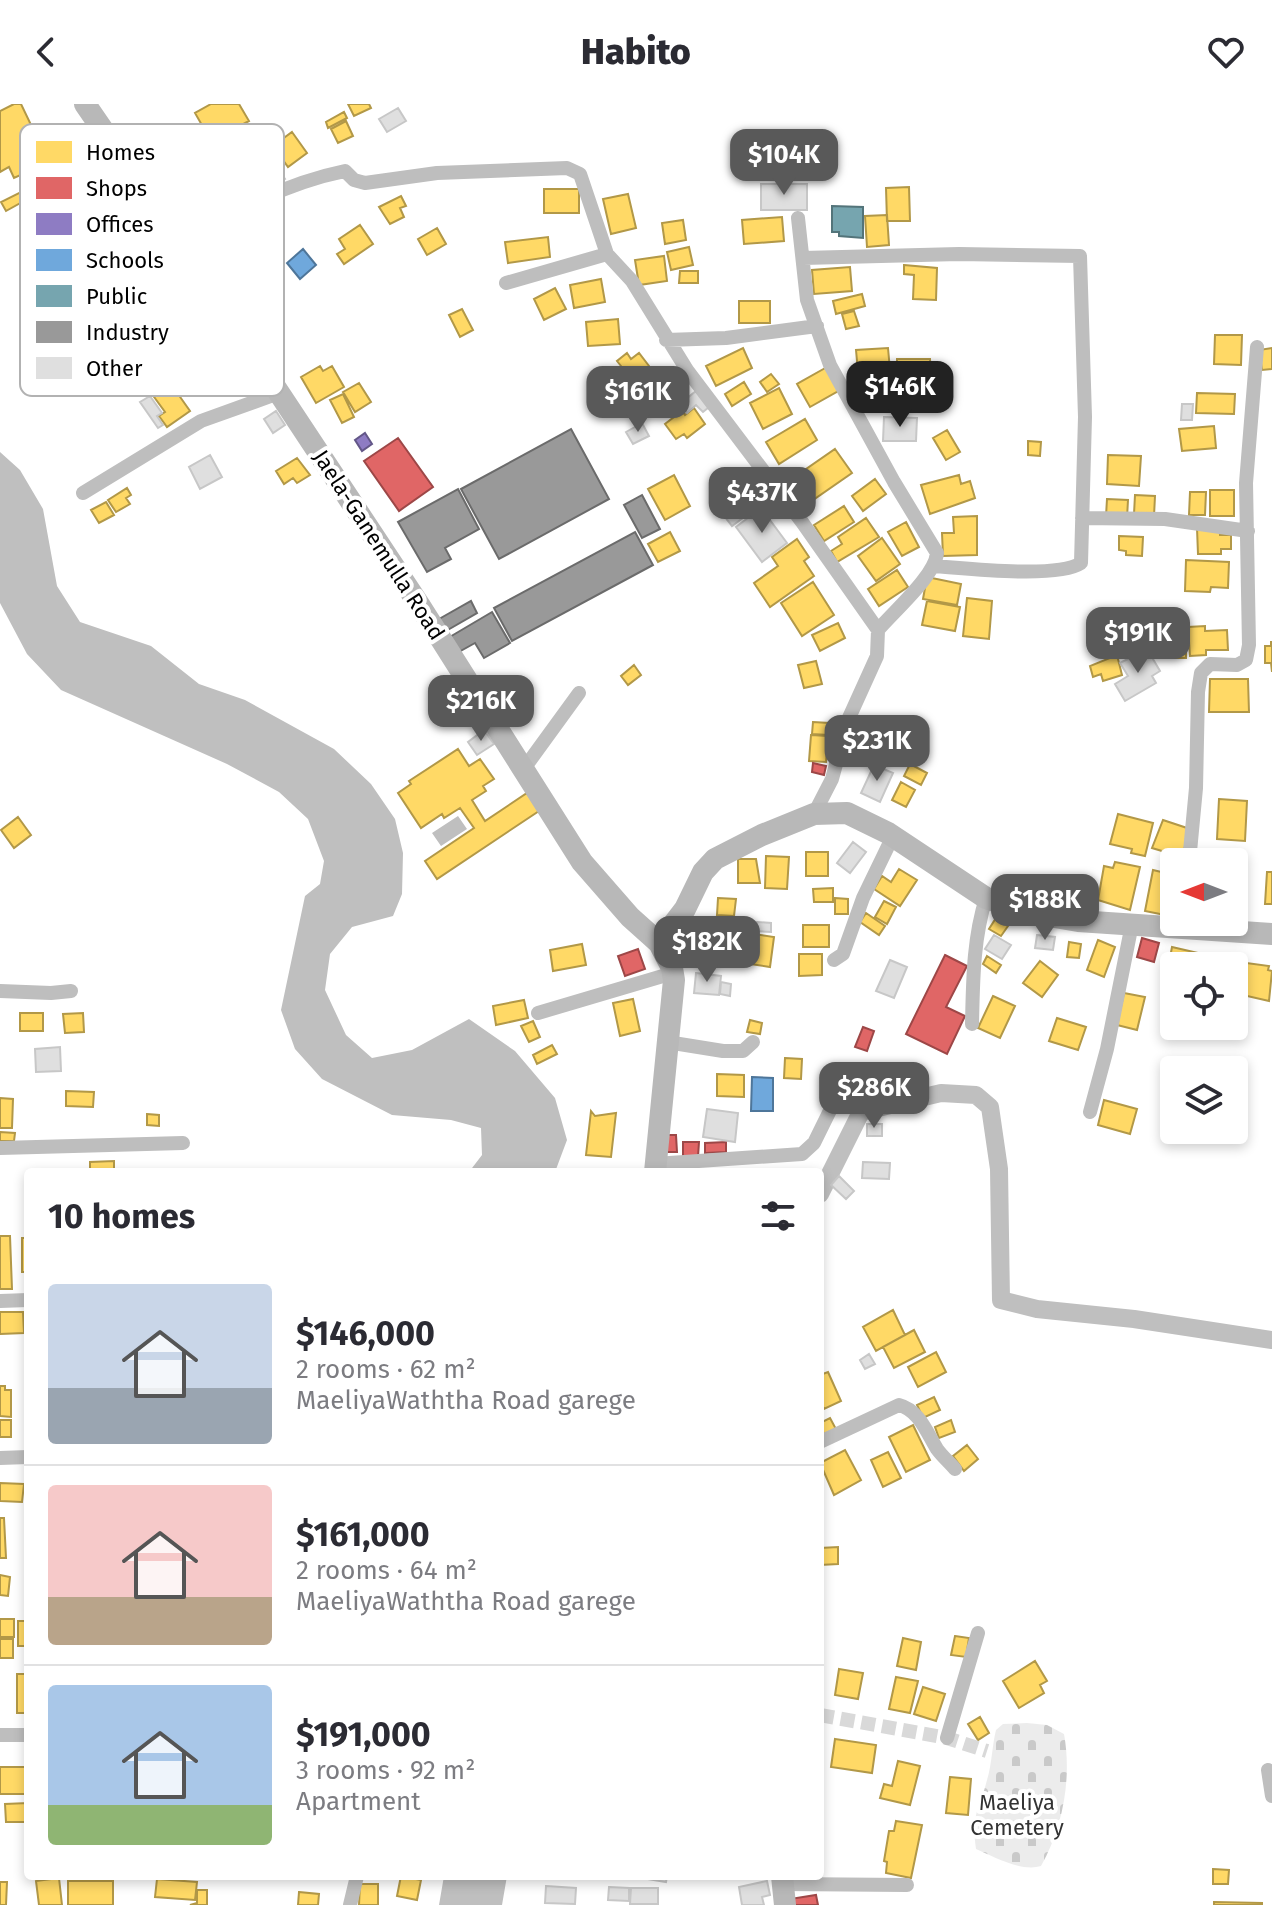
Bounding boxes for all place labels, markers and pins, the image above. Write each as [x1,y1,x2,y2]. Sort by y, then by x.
pin: $104K [728,129,840,197]
pin: $146K [844,361,956,429]
pin: $161K [582,366,694,434]
pin: $437K [706,467,818,535]
pin: $191K [1082,607,1194,675]
pin: $216K [425,675,537,743]
pin: $231K [821,715,933,783]
pin: $188K [989,874,1101,942]
pin: $182K [651,916,763,984]
pin: $286K [818,1062,930,1130]

